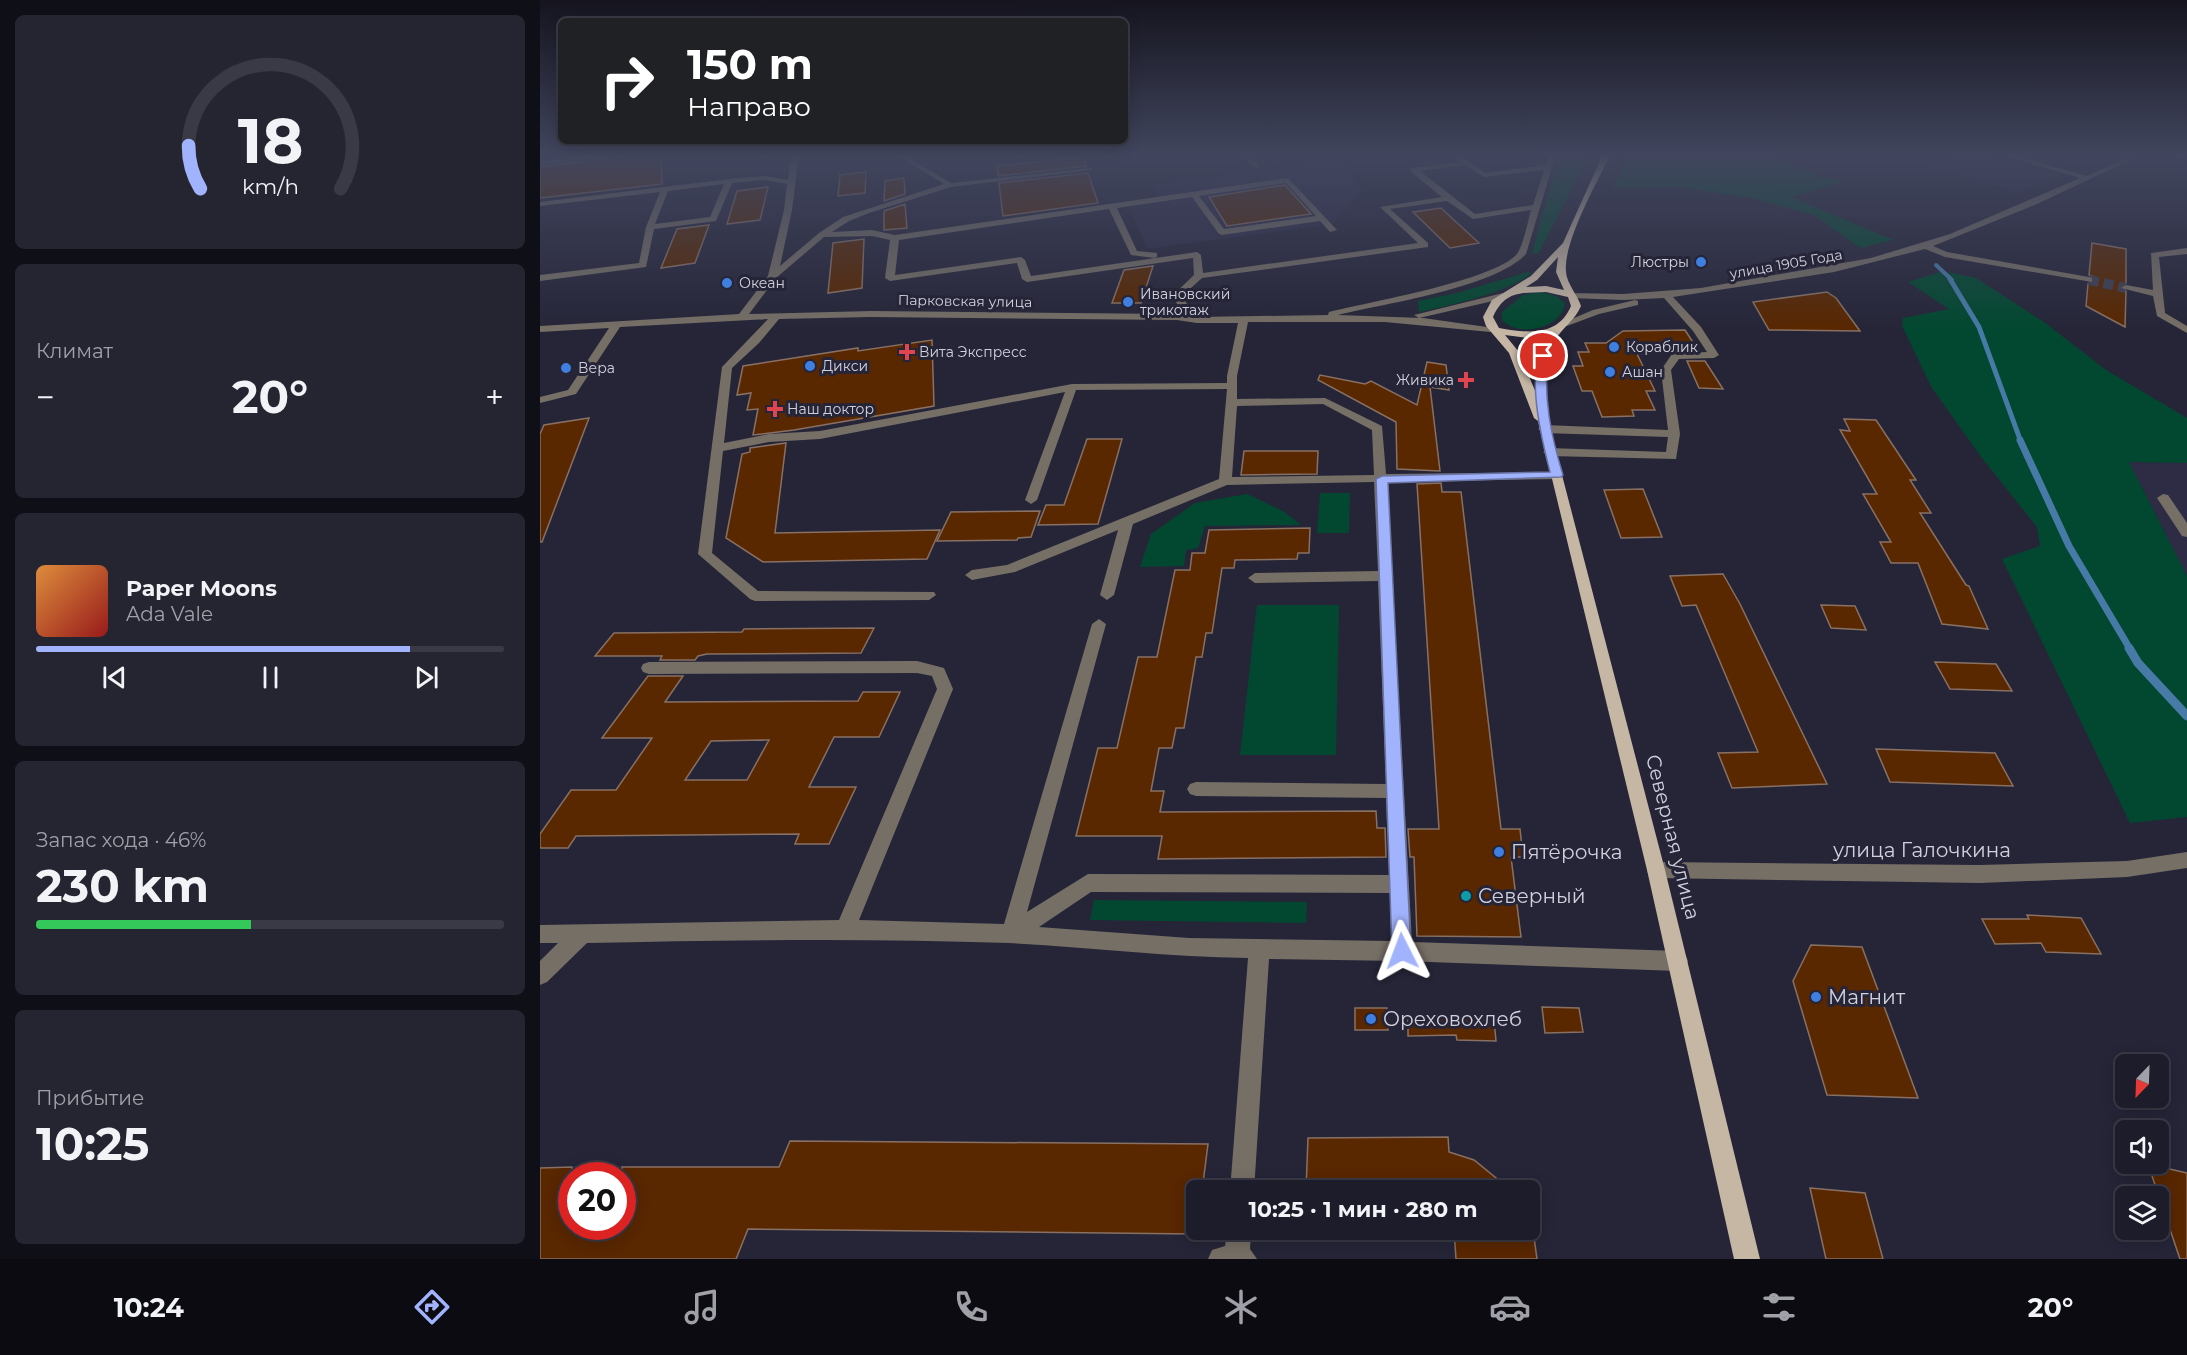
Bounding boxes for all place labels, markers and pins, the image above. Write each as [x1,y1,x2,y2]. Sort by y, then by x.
place label: Люстры [1631,253,1689,271]
marker: Люстры [1694,255,1708,269]
place label: Океан [739,274,785,292]
marker: Океан [720,276,734,290]
place label: Ивановский трикотаж [1140,285,1230,319]
marker: Ивановский трикотаж [1121,295,1135,309]
pin [1517,330,1568,381]
place label: Кораблик [1626,338,1698,356]
marker: Кораблик [1607,340,1621,354]
place label: Вита Экспресс [919,343,1027,361]
marker: Вита Экспресс [900,345,914,359]
place label: Дикси [822,357,868,375]
place label: Вера [578,359,615,377]
marker: Дикси [803,359,817,373]
marker: Вера [559,361,573,375]
place label: Ашан [1622,363,1663,381]
marker: Ашан [1603,365,1617,379]
place label: Живика [1396,371,1454,389]
marker: Живика [1459,373,1473,387]
place label: Наш доктор [787,400,874,418]
marker: Наш доктор [768,402,782,416]
place label: Пятёрочка [1511,840,1622,864]
marker: Пятёрочка [1492,845,1506,859]
place label: Северный [1478,884,1585,908]
marker: Северный [1459,889,1473,903]
place label: Магнит [1828,985,1906,1009]
marker: Магнит [1809,990,1823,1004]
place label: Ореховохлеб [1383,1007,1522,1031]
marker: Ореховохлеб [1364,1012,1378,1026]

